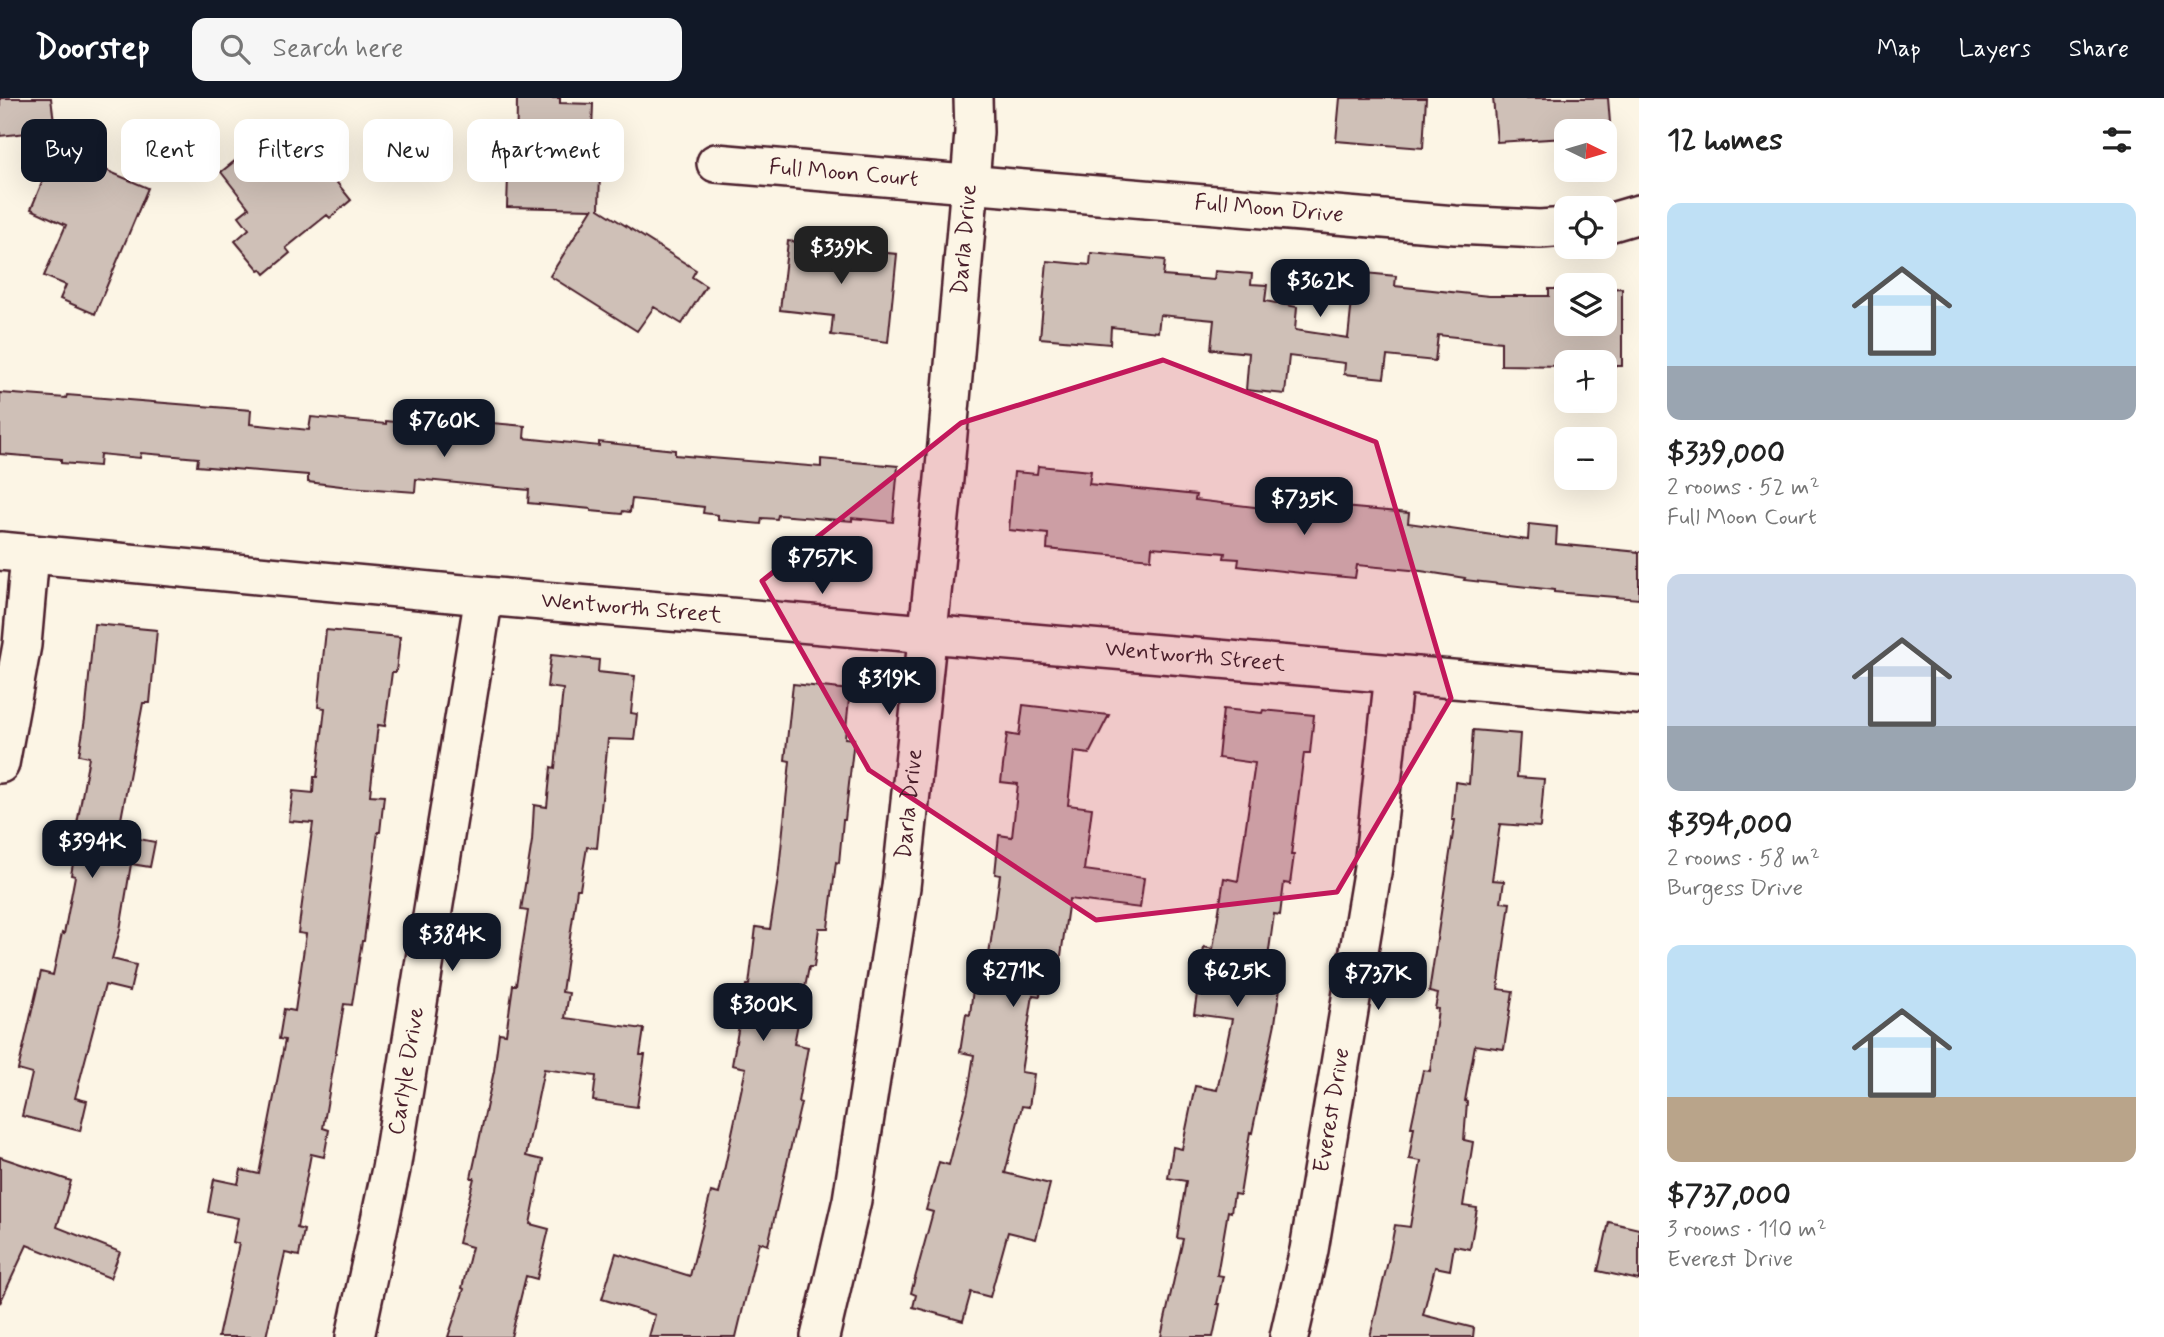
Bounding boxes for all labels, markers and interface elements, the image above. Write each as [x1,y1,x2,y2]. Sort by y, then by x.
search box [192,18,682,81]
text: Doorstep [35,27,150,71]
icon: search [216,30,254,68]
text: Search here [272,32,403,66]
text: Map [1877,34,1921,65]
text: Layers [1959,34,2031,65]
text: Share [2069,34,2129,65]
chip: Buy [21,119,107,182]
chip: Rent [121,119,220,182]
chip: Filters [234,119,349,182]
chip: New [363,119,453,182]
chip: Apartment [467,119,624,182]
north arrow [1554,119,1617,182]
map controls [1554,119,1617,490]
text: 12 homes [1667,121,1783,160]
icon: filters [2098,121,2136,159]
street label: Full Moon Court [768,152,919,195]
street label: Darla Drive [945,183,985,296]
street label: Full Moon Drive [1193,188,1345,231]
button: locate [1554,196,1617,259]
pin: $339K [792,226,890,286]
text: $339K [810,234,872,264]
icon: home [1839,248,1965,374]
pin: $362K [1271,260,1369,319]
text: $362K [1287,267,1353,297]
button: layers [1554,273,1617,336]
button: + [1554,350,1617,413]
pin: $760K [395,400,493,459]
text: $760K [409,407,479,437]
button: − [1554,427,1617,490]
text: $339,000 [1667,434,1785,473]
text: 2 rooms · 52 m² [1667,473,1820,503]
pin: $735K [1255,478,1353,537]
text: $735K [1271,485,1337,515]
text: Full Moon Court [1667,503,1817,533]
pin: $757K [773,536,871,596]
text: $757K [788,544,856,574]
street label: Wentworth Street [540,586,723,631]
icon: home [1839,619,1965,745]
street label: Wentworth Street [1104,634,1287,680]
pin: $319K [840,658,938,717]
text: $319K [858,665,920,695]
street label: Darla Drive [889,747,930,861]
text: $394,000 [1667,805,1792,844]
pin: $394K [43,820,141,880]
text: $394K [58,828,126,858]
text: 2 rooms · 58 m² [1667,844,1820,874]
text: Burgess Drive [1667,874,1803,904]
pin: $384K [403,914,501,973]
text: $384K [419,921,485,951]
pin: $271K [964,950,1062,1009]
pin: $625K [1188,950,1286,1009]
pin: $737K [1329,953,1427,1012]
text: $271K [982,957,1044,987]
text: $625K [1204,957,1270,987]
text: $737K [1345,960,1411,990]
pin: $300K [714,984,812,1043]
icon: home [1839,990,1965,1116]
text: $300K [729,991,797,1021]
street label: Carlyle Drive [382,1005,432,1137]
street label: Everest Drive [1307,1046,1358,1175]
text: $737,000 [1667,1176,1791,1215]
text: 3 rooms · 110 m² [1667,1215,1827,1245]
text: Everest Drive [1667,1245,1793,1275]

